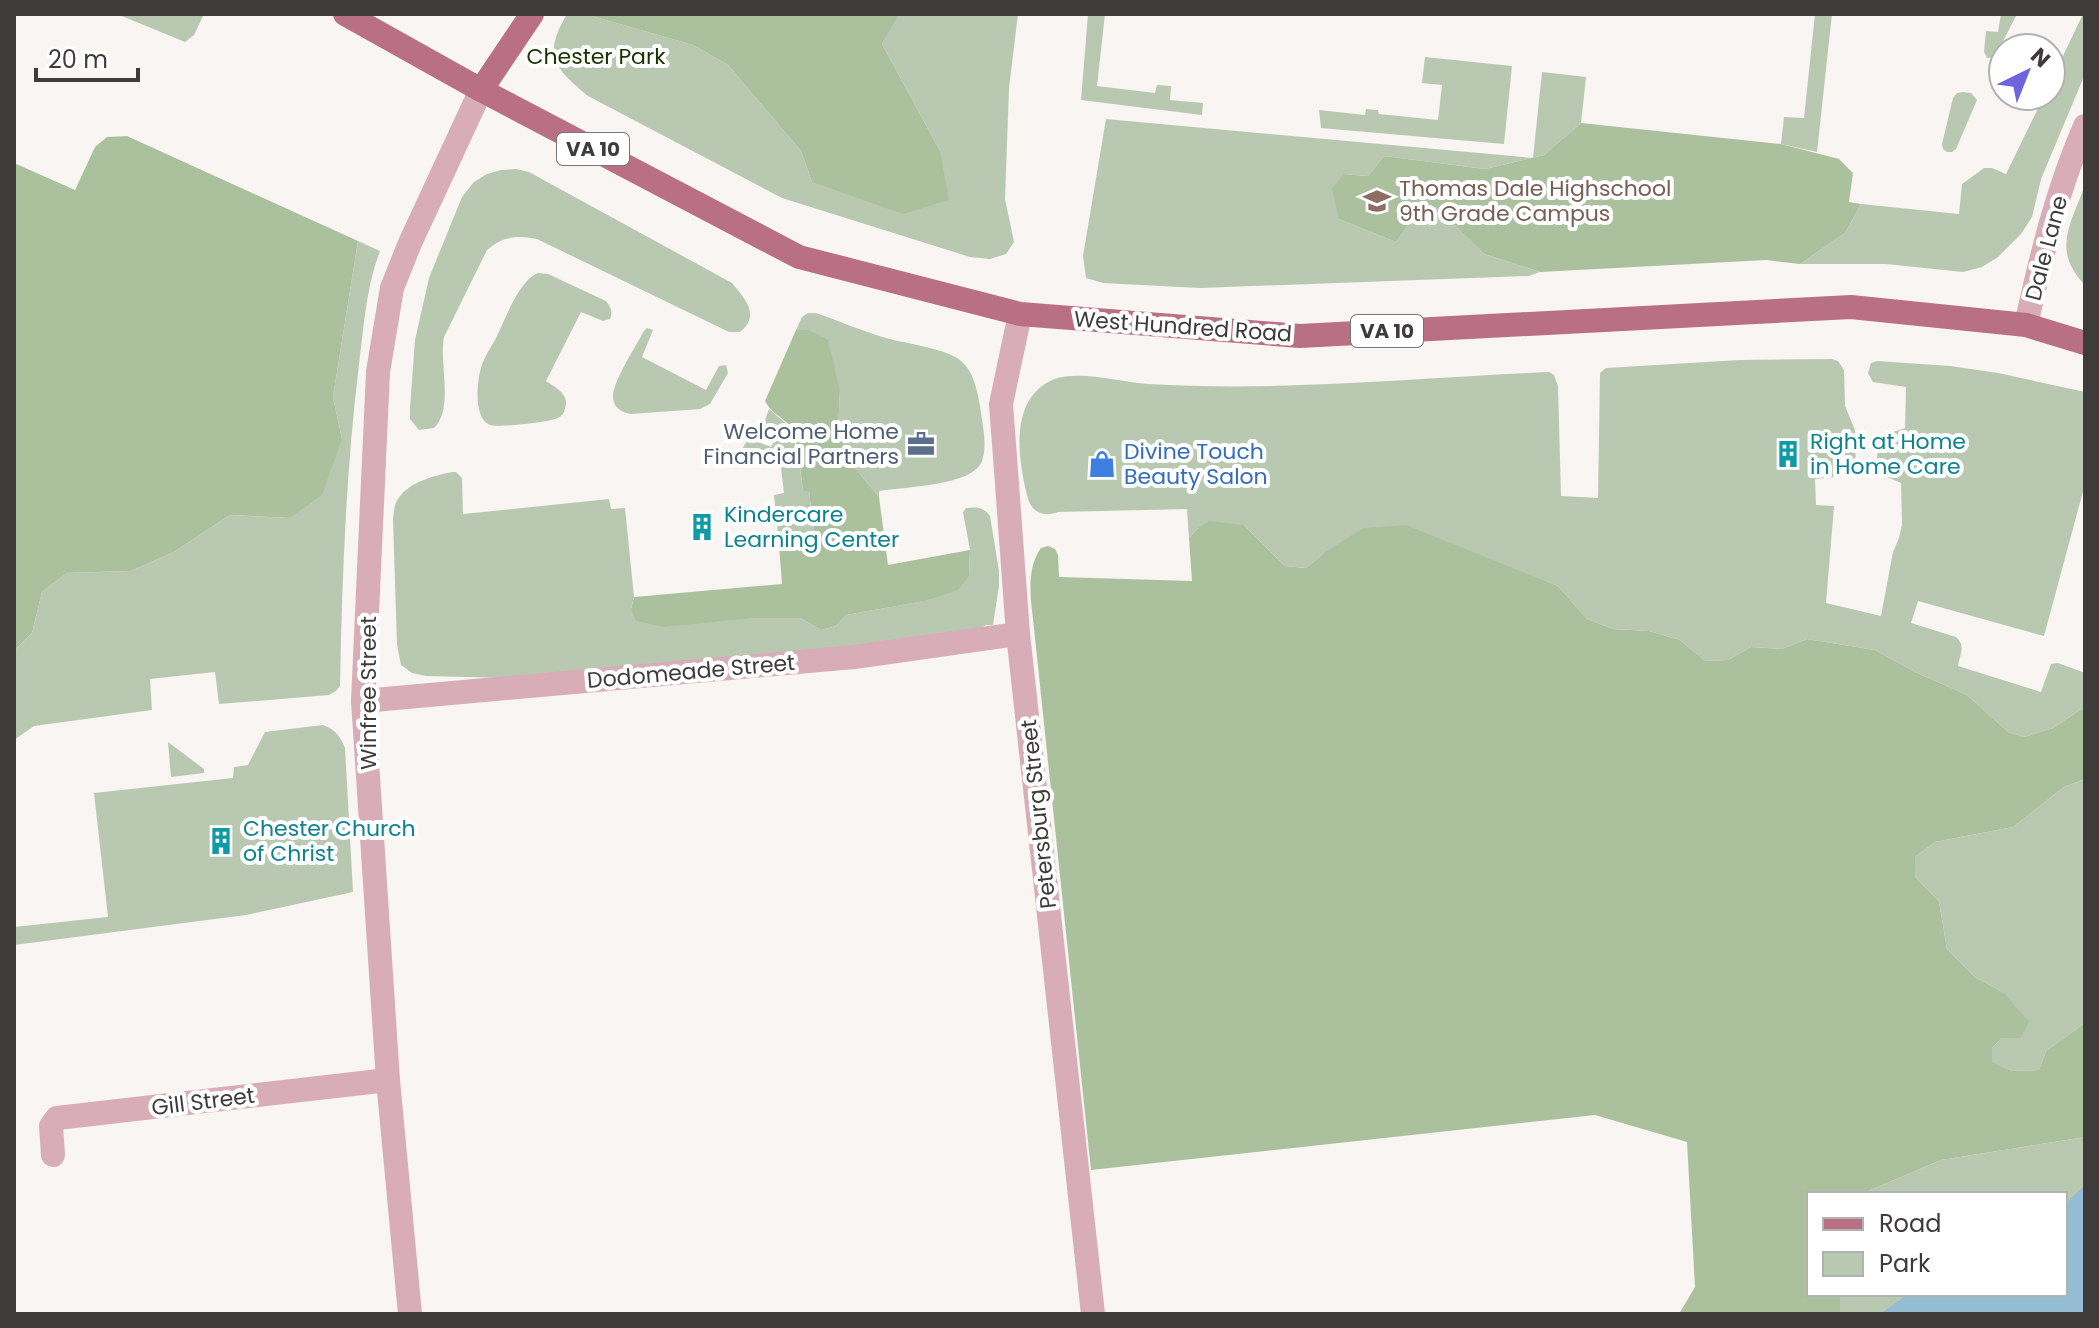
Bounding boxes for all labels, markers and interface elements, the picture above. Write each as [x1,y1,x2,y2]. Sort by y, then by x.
scale bar [36,32,138,82]
north arrow [1987,32,2067,112]
park label: Chester Park [526,41,666,72]
text: N [2024,41,2057,75]
text: 20 m [48,43,108,76]
road number: VA 10 [557,133,629,165]
place label: Thomas Dale Highschool 9th Grade Campus [1399,173,1671,229]
school or university icon: Thomas Dale Highschool 9th Grade Campus [1362,186,1392,216]
street label: Dale Lane [2018,192,2075,304]
street label: West Hundred Road [1073,303,1293,350]
road number: VA 10 [1351,315,1423,347]
place label: Welcome Home Financial Partners [703,416,899,472]
place label: Right at Home in Home Care [1810,426,1966,482]
office icon: Welcome Home Financial Partners [906,429,936,459]
place label: Divine Touch Beauty Salon [1124,436,1268,492]
building icon: Right at Home in Home Care [1773,439,1803,469]
shop icon: Divine Touch Beauty Salon [1087,449,1117,479]
place label: Kindercare Learning Center [724,499,899,555]
building icon: Kindercare Learning Center [687,512,717,542]
street label: Winfree Street [353,616,384,770]
street label: Dodomeade Street [586,647,796,696]
street label: Petersburg Street [1013,718,1064,910]
place label: Chester Church of Christ [243,813,416,869]
building icon: Chester Church of Christ [206,826,236,856]
street label: Gill Street [150,1080,256,1123]
legend [1807,1192,2067,1296]
text: Road [1879,1207,1941,1240]
text: Park [1879,1247,1931,1280]

